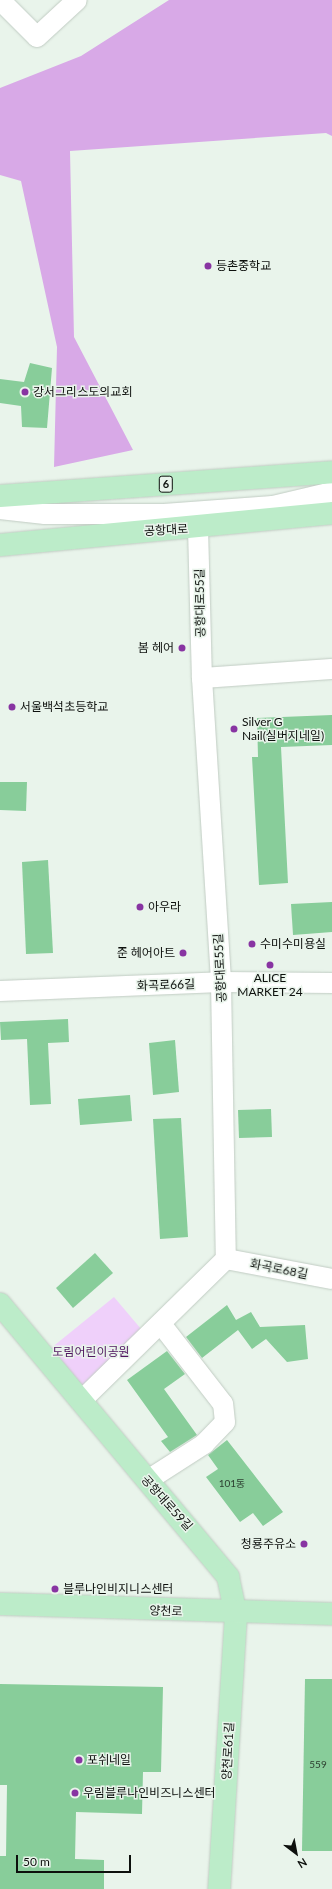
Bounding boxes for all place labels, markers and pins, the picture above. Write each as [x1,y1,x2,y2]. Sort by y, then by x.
place label: 등촌중학교 [216,259,271,273]
marker: 등촌중학교 [203,261,213,271]
place label: 강서그리스도의교회 [33,385,132,399]
marker: 강서그리스도의교회 [20,387,30,397]
place label: 봄 헤어 [138,641,174,655]
marker: 봄 헤어 [177,643,187,653]
place label: 서울백석초등학교 [20,700,108,714]
marker: 서울백석초등학교 [7,702,17,712]
place label: Silver G Nail(실버지네일) [242,715,324,743]
marker: Silver G Nail(실버지네일) [229,724,239,734]
place label: 아우라 [148,900,181,914]
marker: 아우라 [135,902,145,912]
place label: 수미수미용실 [260,937,326,951]
marker: 수미수미용실 [247,939,257,949]
place label: 준 헤어아트 [117,946,175,960]
marker: 준 헤어아트 [178,948,188,958]
marker: ALICE MARKET 24 [265,960,275,970]
place label: ALICE MARKET 24 [237,971,303,999]
place label: 청룡주유소 [241,1537,296,1551]
marker: 청룡주유소 [299,1539,309,1549]
place label: 블루나인비지니스센터 [63,1582,173,1596]
marker: 블루나인비지니스센터 [50,1584,60,1594]
place label: 포쉬네일 [87,1753,131,1767]
marker: 포쉬네일 [74,1755,84,1765]
place label: 우림블루나인비즈니스센터 [83,1786,215,1800]
marker: 우림블루나인비즈니스센터 [70,1788,80,1798]

